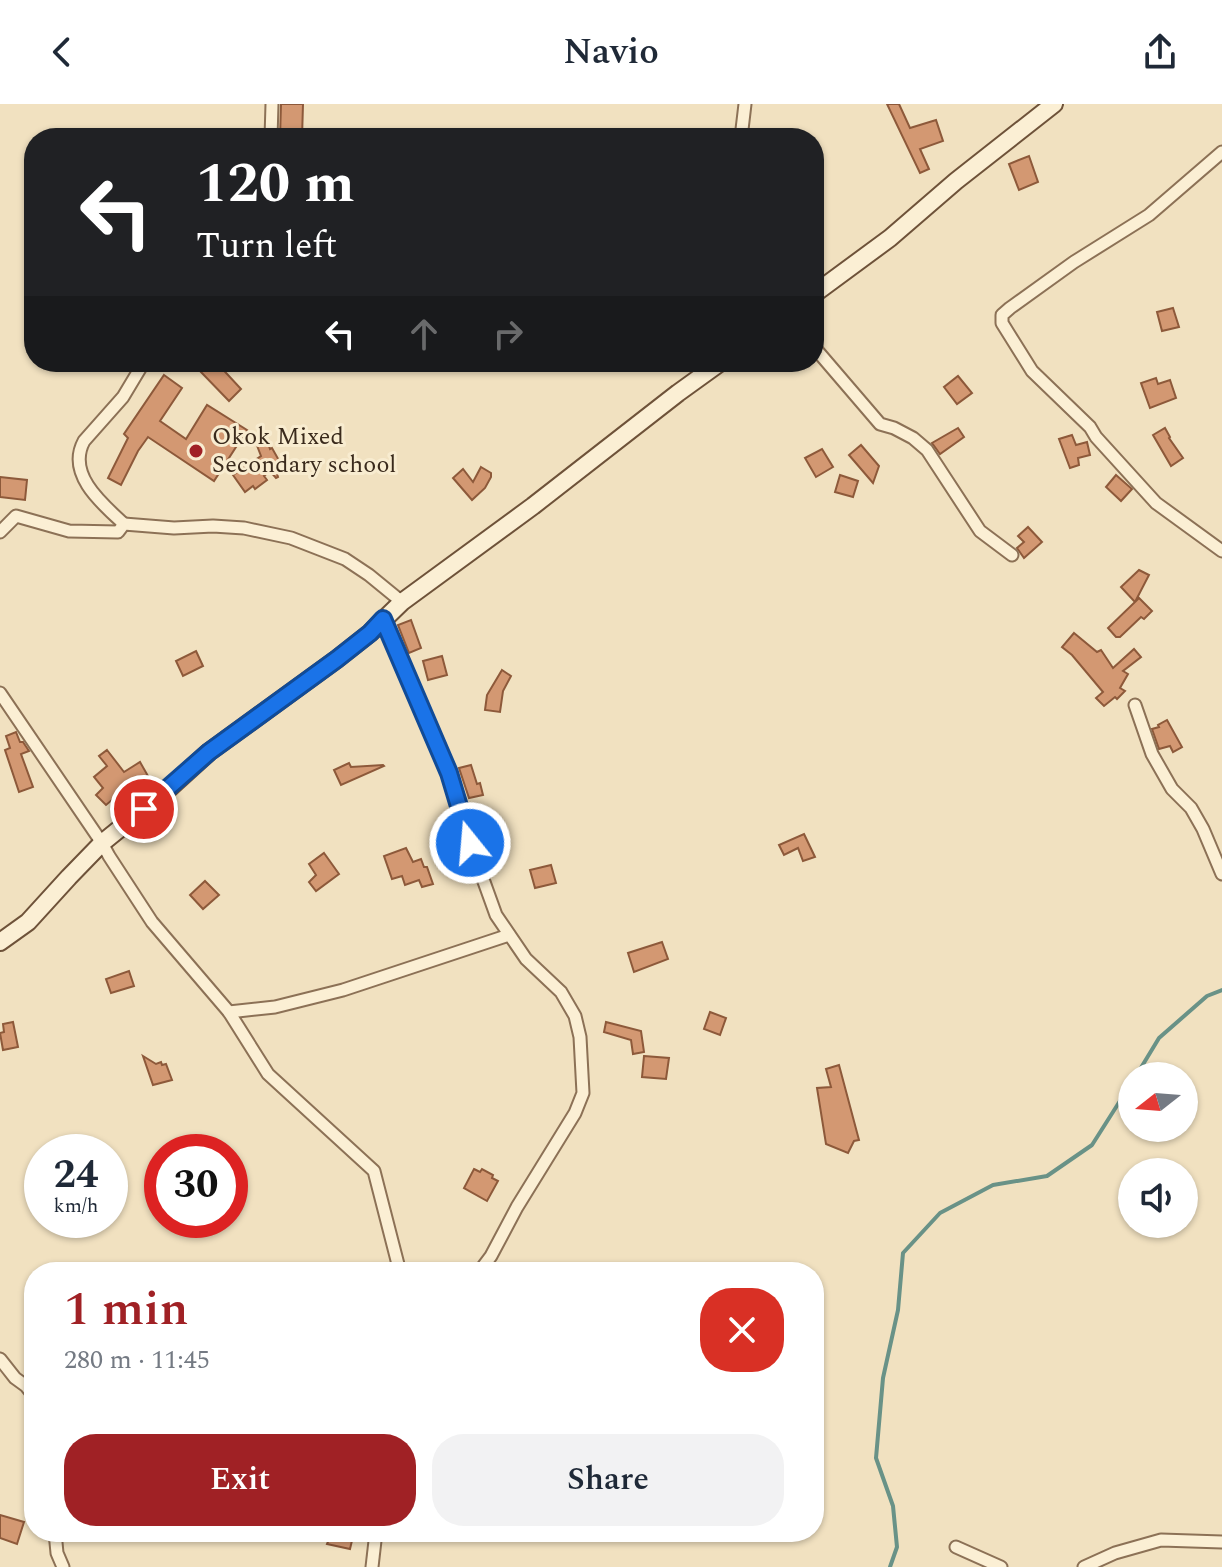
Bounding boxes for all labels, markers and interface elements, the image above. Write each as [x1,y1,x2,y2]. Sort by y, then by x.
text: Navio [563,25,659,80]
icon: back [40,30,84,74]
icon: share [1138,30,1182,74]
text: 120 m [196,142,355,227]
icon: left [64,160,168,264]
text: Turn left [196,219,337,274]
icon: left [318,312,362,356]
icon: ahead [402,312,446,356]
icon: right [486,312,530,356]
place label: Okok Mixed Secondary school [212,419,396,483]
marker: Okok Mixed Secondary school [187,442,205,460]
pin [110,775,178,843]
icon: arrive [122,787,166,831]
position arrow [428,801,512,885]
north arrow [1118,1062,1198,1142]
map controls [1118,1062,1198,1238]
speed limit sign: 30 [144,1134,248,1238]
text: 24 [54,1145,98,1206]
button: sound [1118,1158,1198,1238]
text: km/h [54,1191,99,1221]
text: 1 min [64,1273,189,1346]
button: close [700,1288,784,1372]
text: 280 m · 11:45 [64,1340,210,1380]
button: Exit [64,1434,416,1526]
button: Share [432,1434,784,1526]

